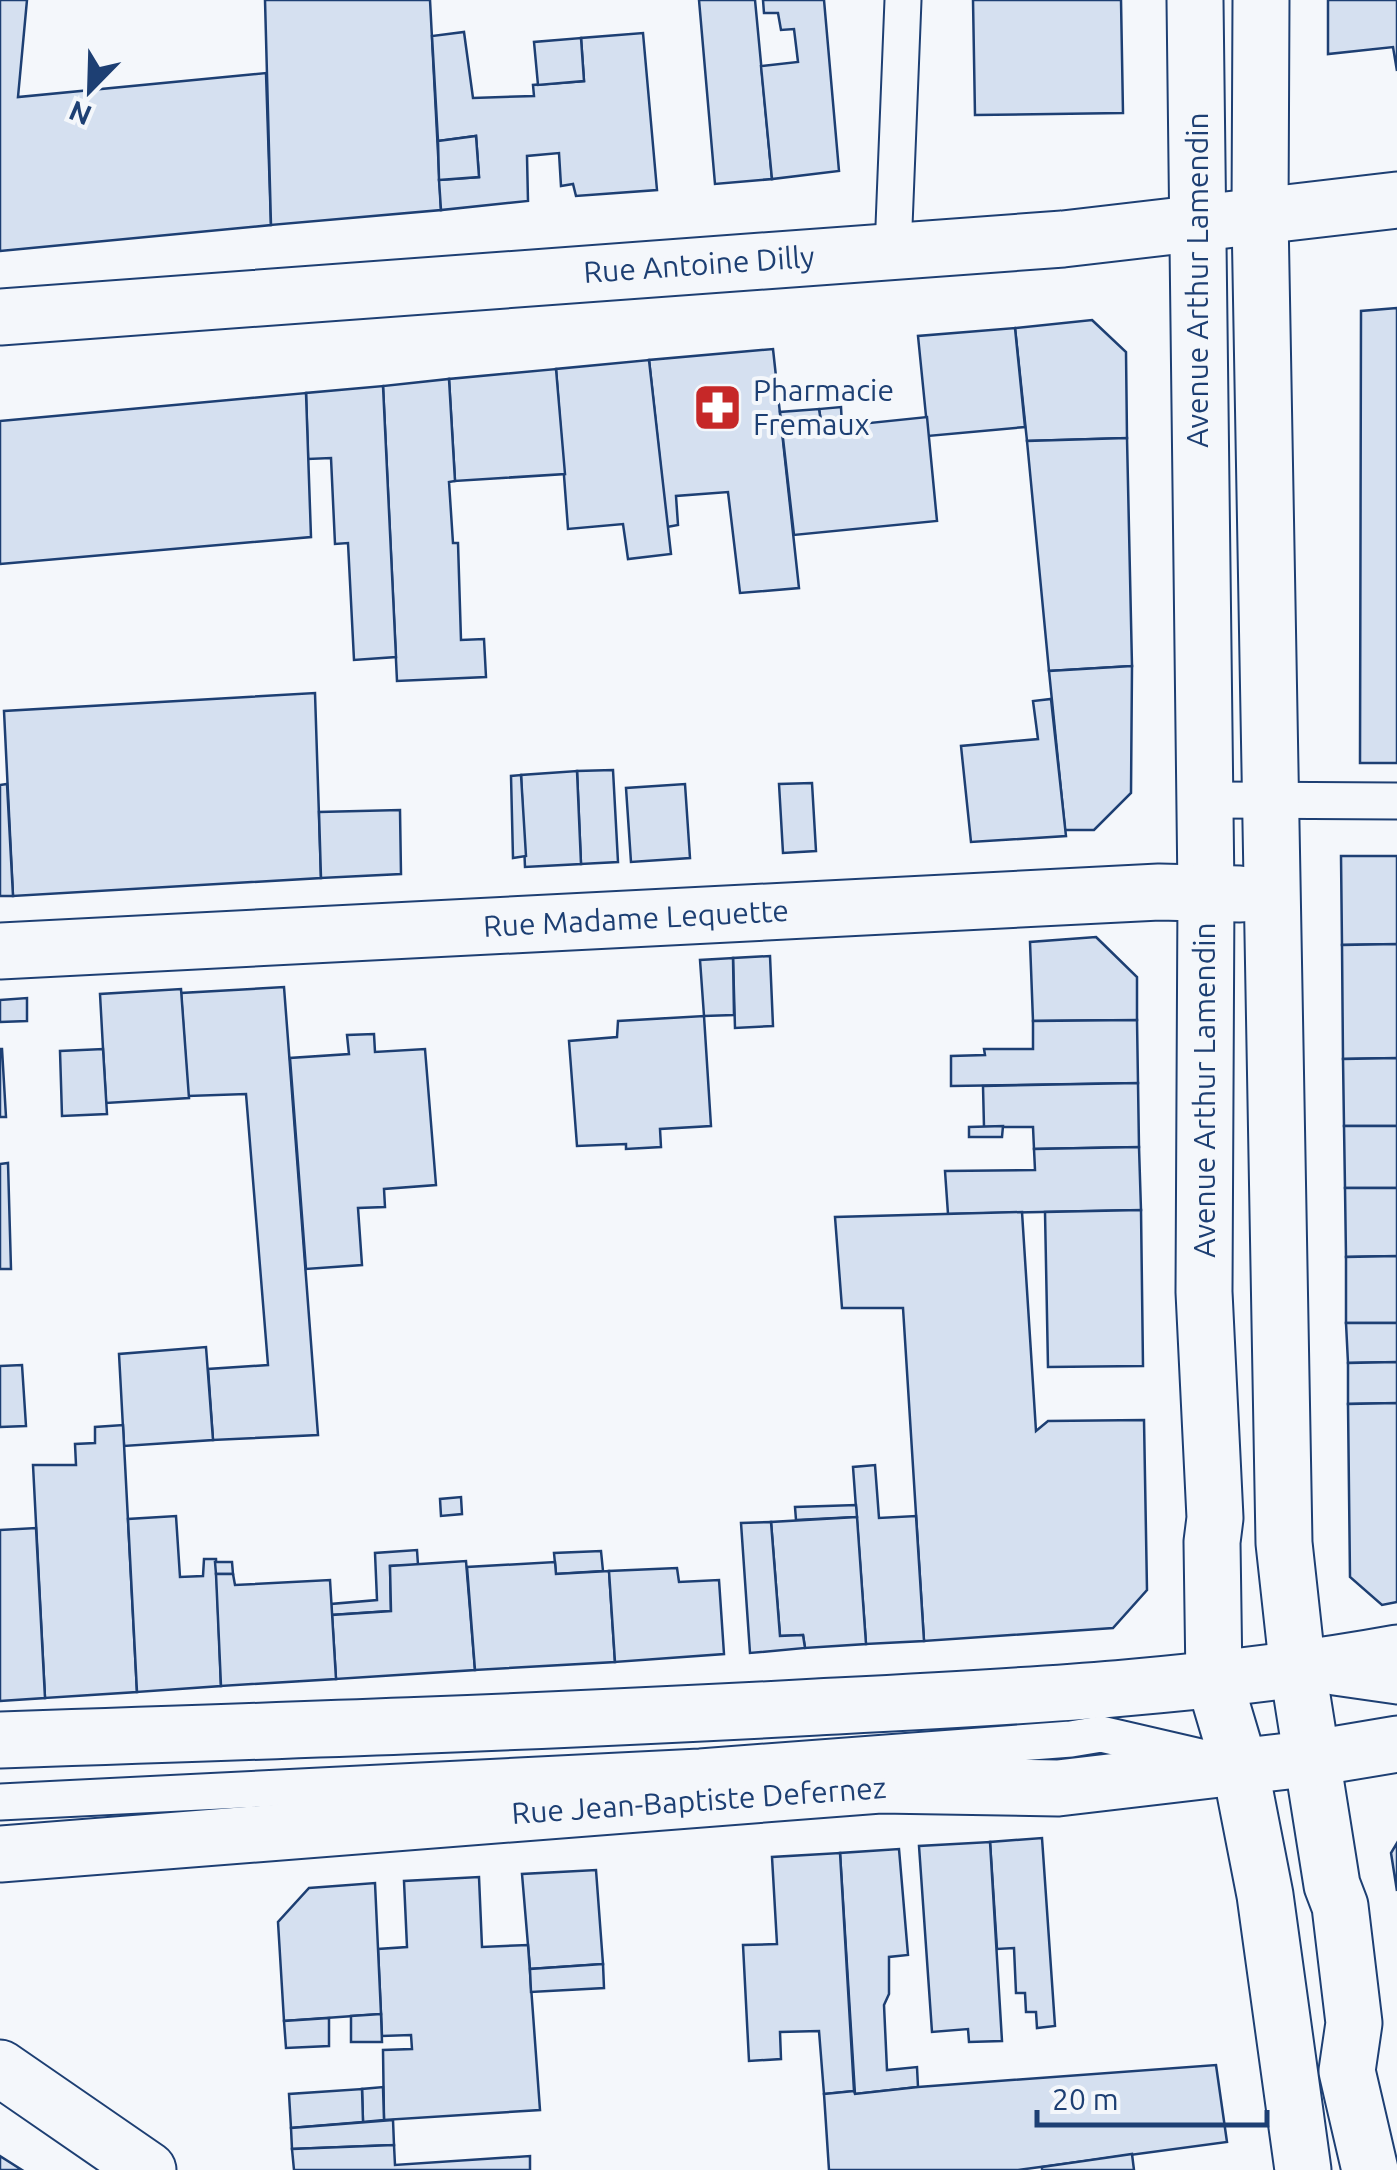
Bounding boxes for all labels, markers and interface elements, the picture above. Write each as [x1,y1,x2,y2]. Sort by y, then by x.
north arrow [40,40,140,140]
text: N [64,95,96,132]
street label: Avenue Arthur Lamendin [1180,112,1214,448]
street label: Rue Antoine Dilly [582,239,816,289]
place label: Pharmacie Fremaux [753,373,894,441]
pharmacy icon: Pharmacie Fremaux [692,382,744,434]
street label: Rue Madame Lequette [482,893,790,943]
street label: Avenue Arthur Lamendin [1187,922,1221,1258]
street label: Rue Jean-Baptiste Defernez [510,1770,887,1830]
scale bar [1037,2065,1267,2127]
text: 20 m [1052,2082,1119,2116]

